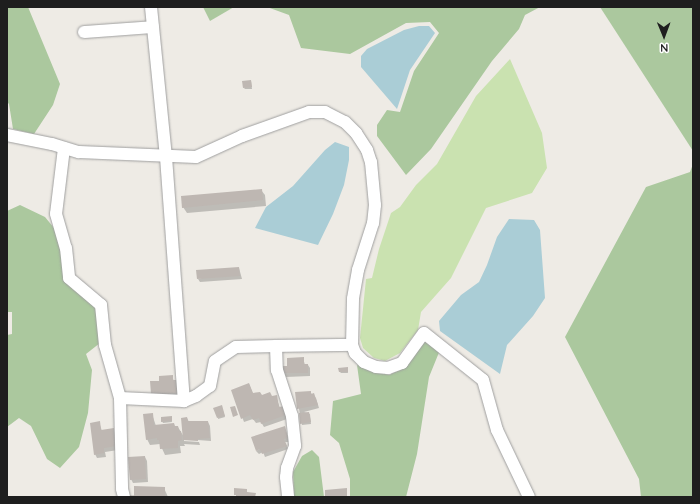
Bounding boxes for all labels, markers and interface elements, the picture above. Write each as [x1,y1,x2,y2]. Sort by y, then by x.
north arrow [644,16,684,56]
text: N [660,41,668,55]

